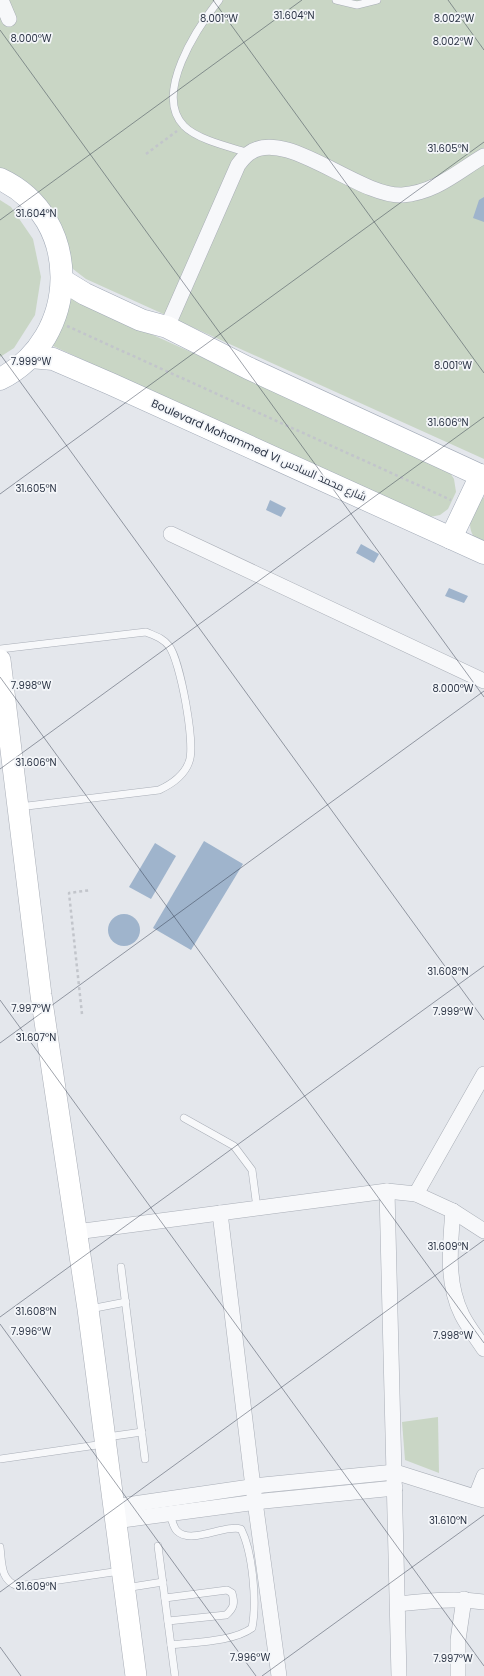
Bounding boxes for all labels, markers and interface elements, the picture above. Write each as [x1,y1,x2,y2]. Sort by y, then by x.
text: 31.604°N [273,8,315,23]
text: 8.001°W [200,11,238,26]
text: 8.002°W [434,11,475,26]
text: 8.000°W [10,31,52,46]
text: 8.002°W [433,34,474,49]
text: 31.605°N [427,141,469,156]
text: 31.604°N [15,206,57,221]
text: 7.999°W [11,354,51,369]
text: 8.001°W [434,358,472,373]
street label: Boulevard Mohammed VI شارع محمد السادس [149,395,369,505]
text: 31.606°N [427,415,469,430]
text: 31.605°N [15,481,57,496]
text: 7.998°W [11,678,51,693]
text: 8.000°W [432,681,474,696]
text: 31.606°N [15,755,57,770]
text: 31.608°N [427,964,469,979]
text: 7.997°W [11,1001,51,1016]
text: 7.999°W [433,1004,473,1019]
text: 31.607°N [16,1030,56,1045]
text: 31.609°N [427,1239,469,1254]
text: 31.608°N [15,1304,57,1319]
text: 7.996°W [11,1324,51,1339]
text: 7.998°W [433,1328,473,1343]
text: 31.610°N [429,1513,467,1528]
text: 31.609°N [15,1579,57,1594]
text: 7.996°W [230,1650,270,1665]
text: 7.997°W [433,1651,473,1666]

